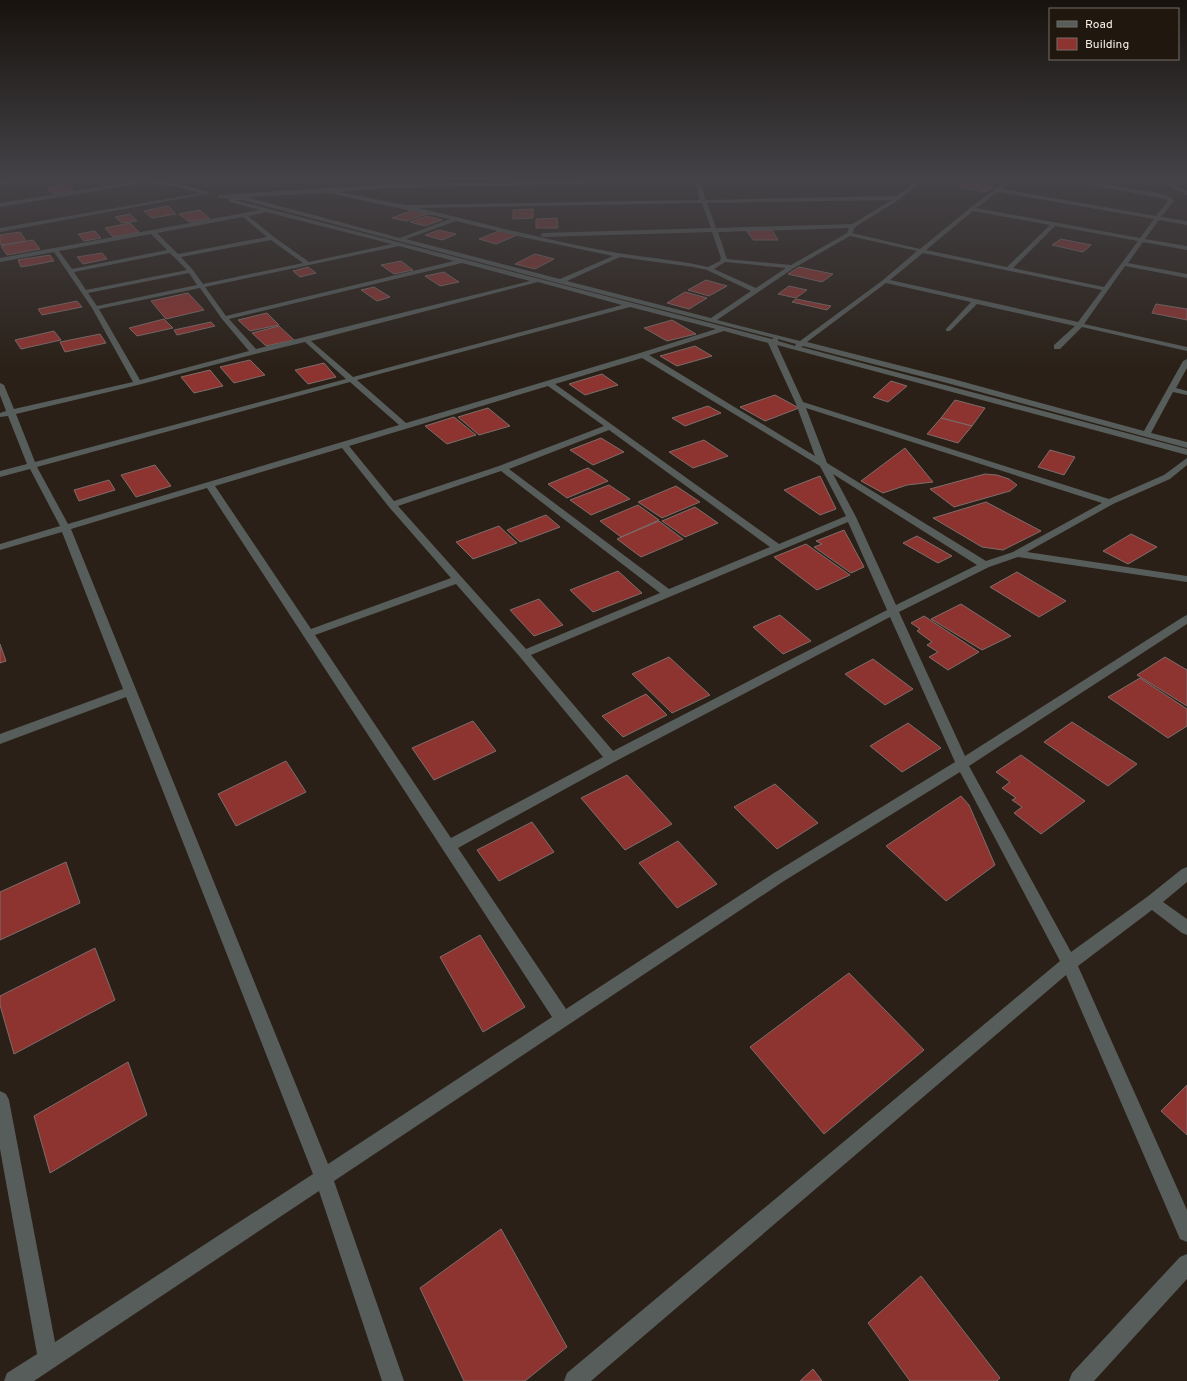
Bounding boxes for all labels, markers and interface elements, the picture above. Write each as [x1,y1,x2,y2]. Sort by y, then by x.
legend [1049,8,1179,60]
text: Road [1085,17,1113,33]
text: Building [1085,37,1129,53]

